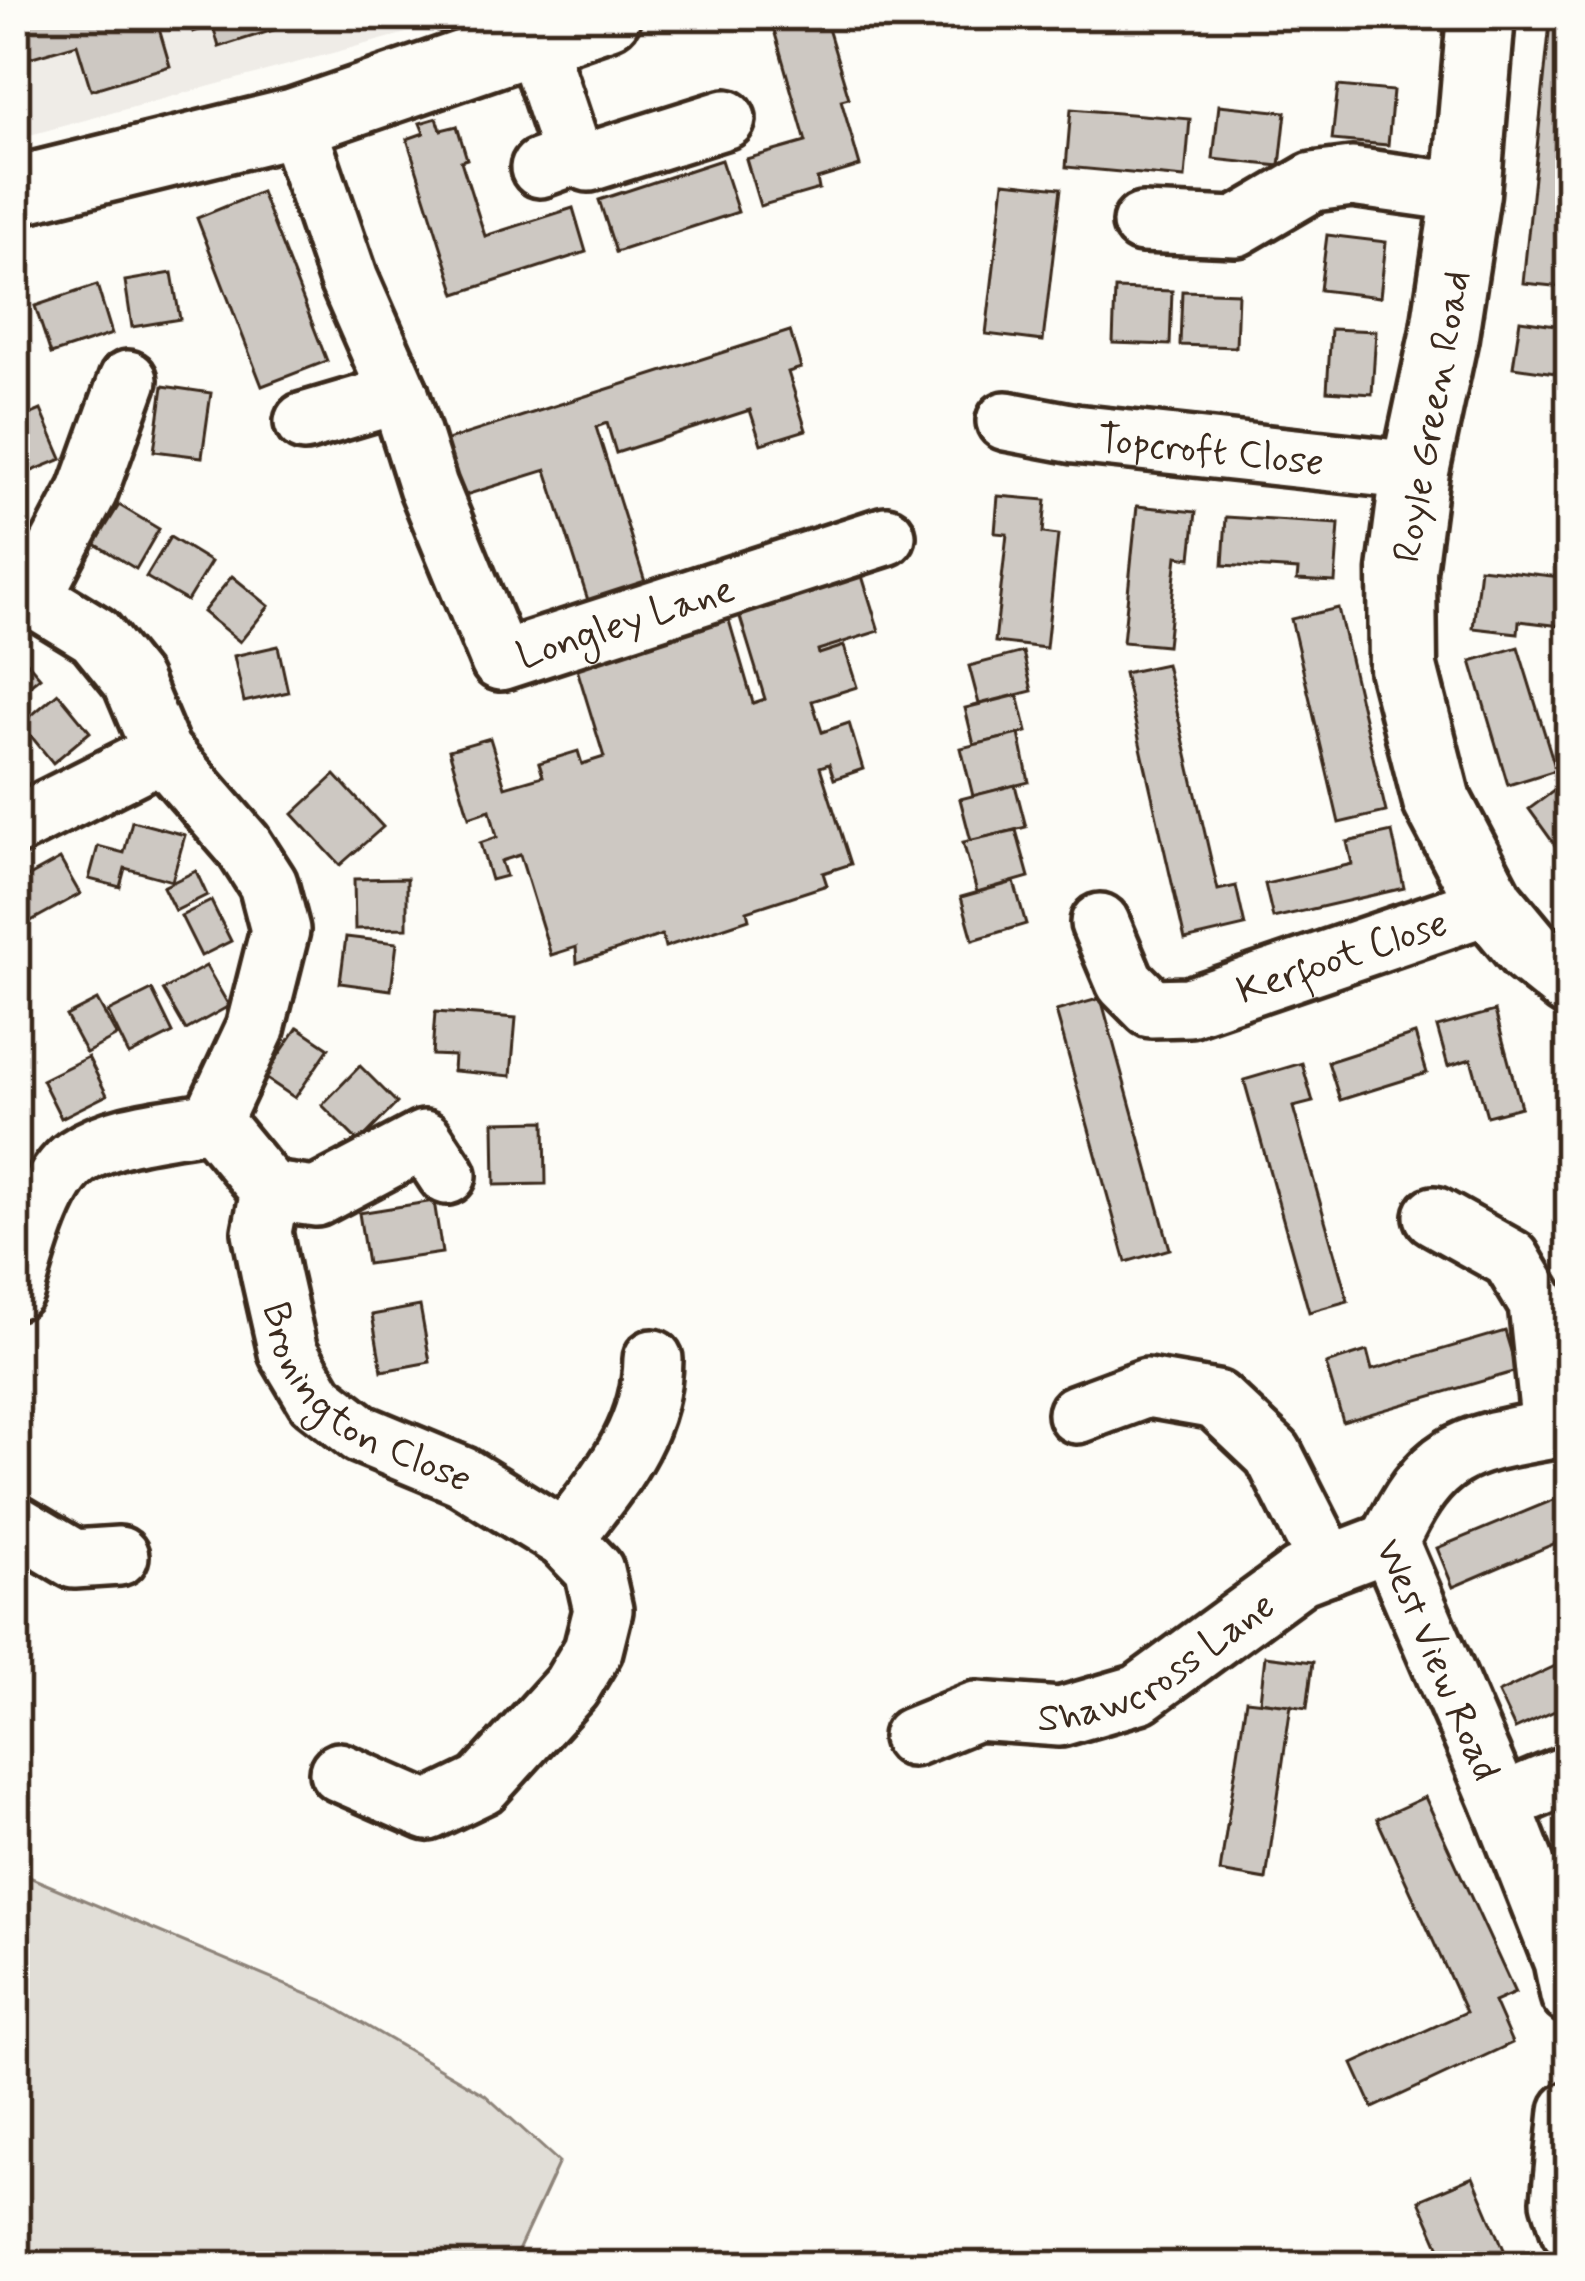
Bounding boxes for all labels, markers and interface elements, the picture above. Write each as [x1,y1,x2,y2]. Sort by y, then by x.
street label: Royle Green Road [1383,267,1484,567]
street label: Topcroft Close [1095,415,1326,490]
street label: Longley Lane [511,565,741,683]
street label: Kerfoot Close [1231,899,1455,1018]
street label: Bronington Close [248,1298,481,1505]
street label: West View Road [1362,1532,1510,1789]
street label: Shawcross Lane [1036,1581,1286,1746]

